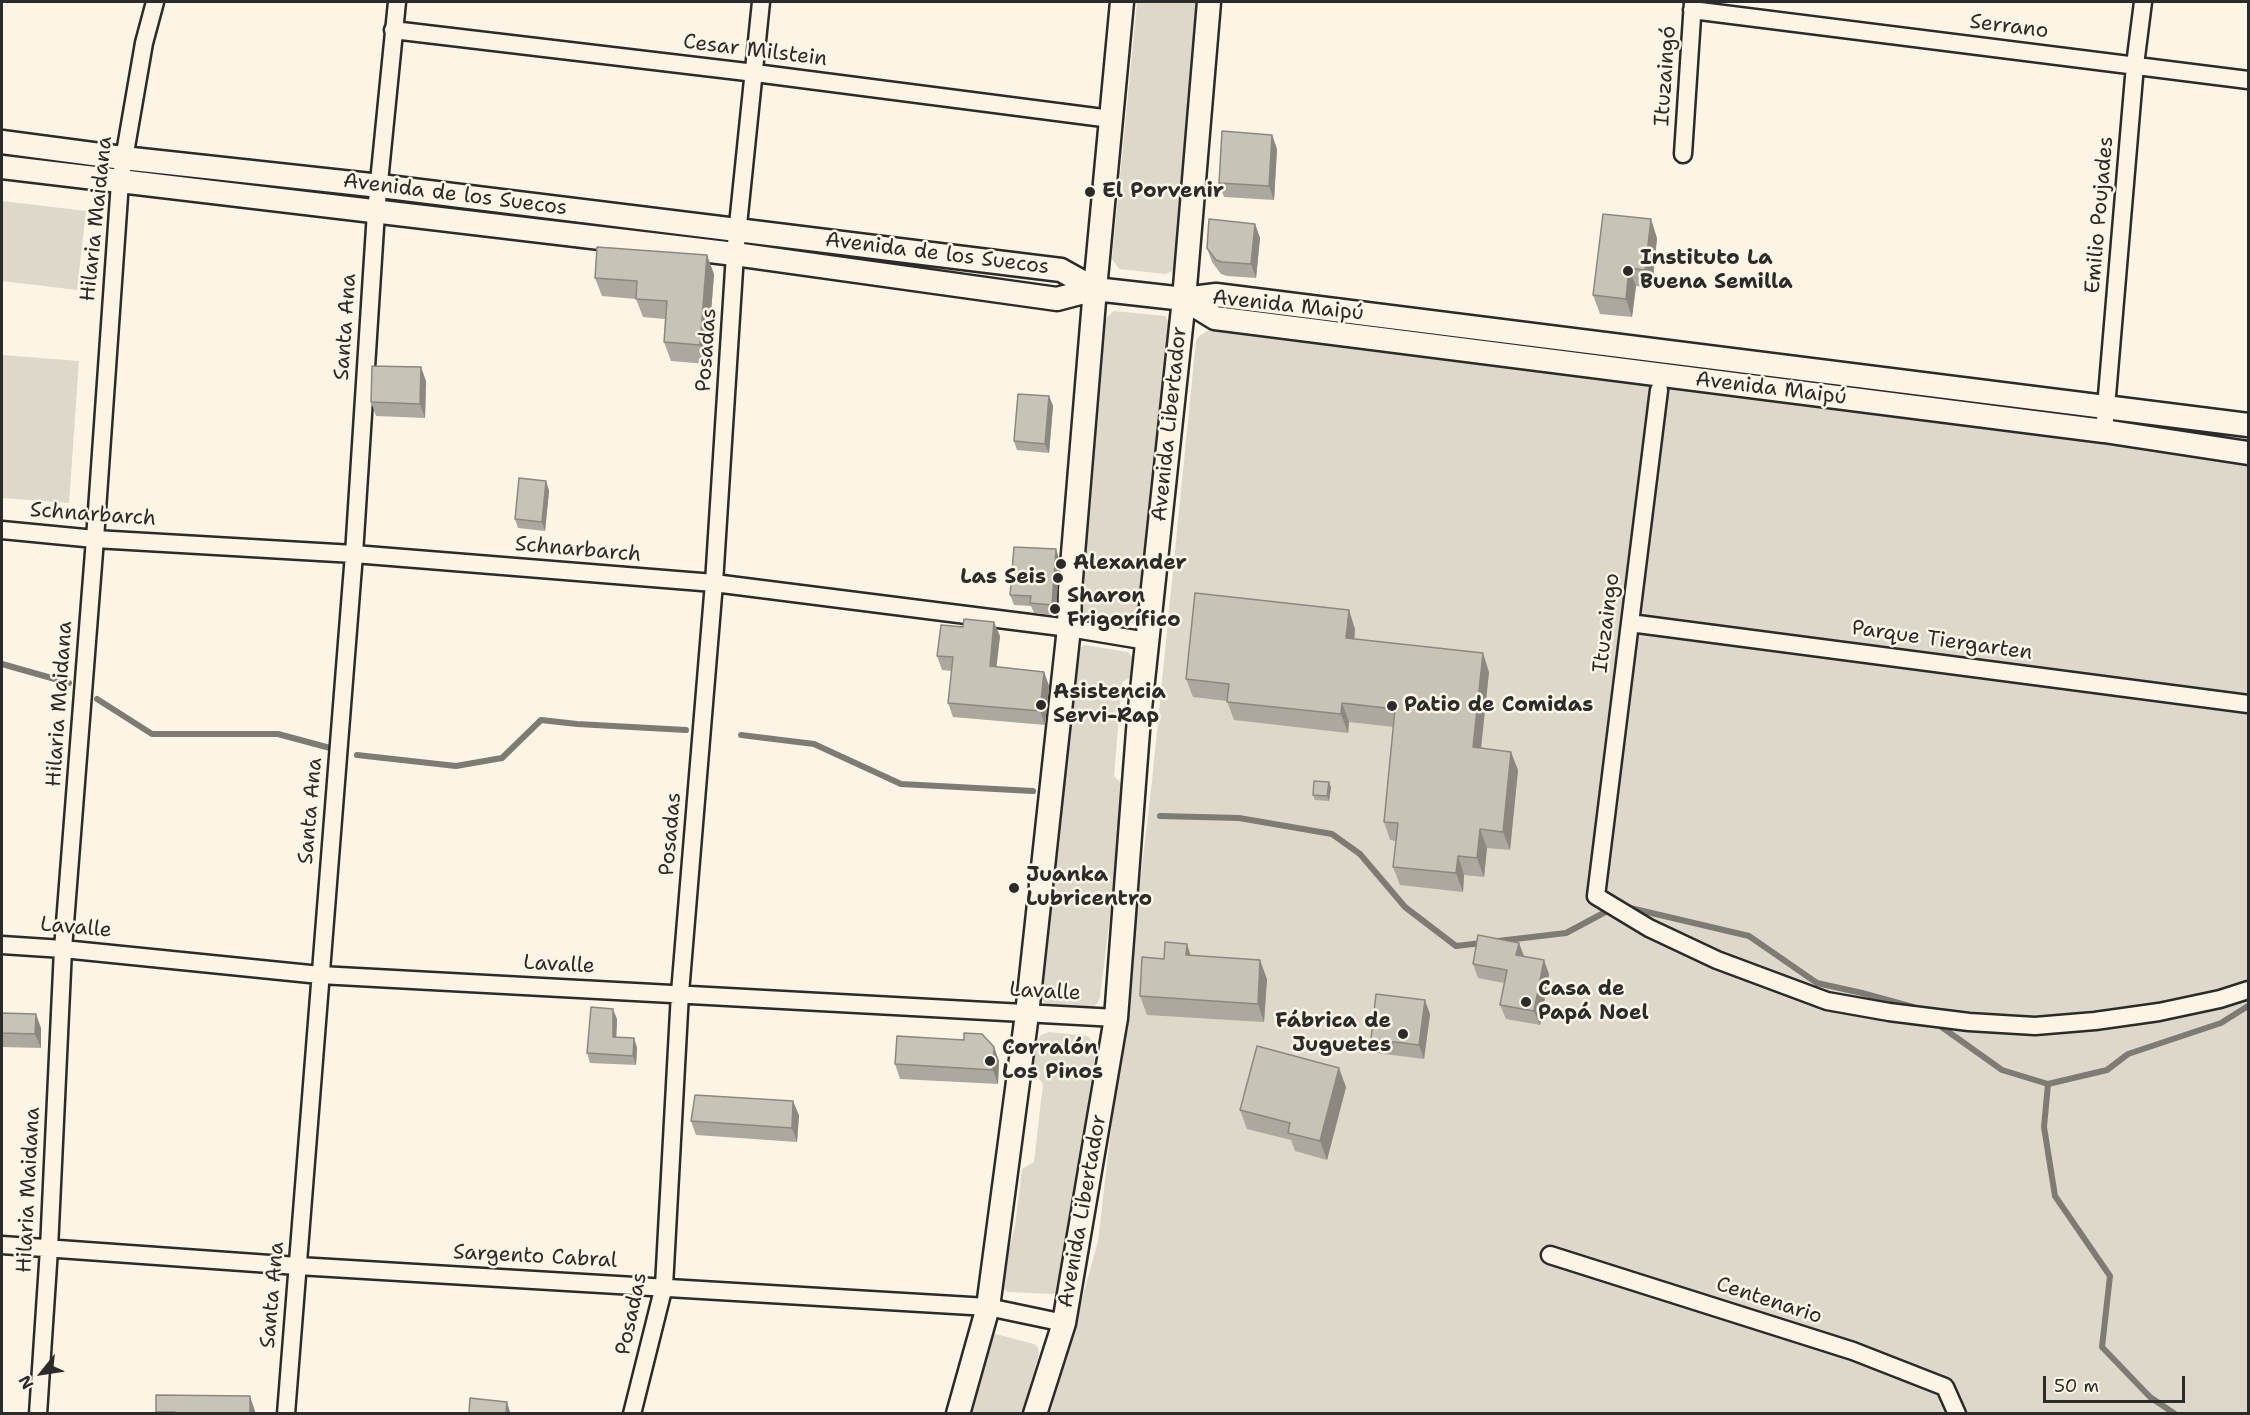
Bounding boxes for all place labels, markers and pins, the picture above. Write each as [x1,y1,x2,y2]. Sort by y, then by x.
place label: El Porvenir [1102,179,1224,205]
marker: El Porvenir [1083,185,1097,199]
place label: Instituto La Buena Semilla [1640,246,1793,296]
marker: Instituto La Buena Semilla [1621,264,1635,278]
place label: Alexander [1073,551,1187,577]
marker: Alexander [1054,557,1068,571]
place label: Las Seis [960,565,1046,591]
marker: Las Seis [1051,571,1065,585]
place label: Sharon Frigorífico [1067,584,1181,634]
marker: Sharon Frigorífico [1048,602,1062,616]
place label: Asistencia Servi-Rap [1053,680,1166,730]
place label: Patio de Comidas [1404,693,1593,719]
marker: Asistencia Servi-Rap [1034,698,1048,712]
marker: Patio de Comidas [1385,699,1399,713]
place label: Juanka Lubricentro [1026,863,1152,913]
marker: Juanka Lubricentro [1007,881,1021,895]
place label: Casa de Papá Noel [1538,977,1649,1027]
marker: Casa de Papá Noel [1519,995,1533,1009]
place label: Fábrica de Juguetes [1275,1009,1391,1059]
marker: Fábrica de Juguetes [1396,1027,1410,1041]
place label: Corralón Los Pinos [1002,1036,1103,1086]
marker: Corralón Los Pinos [983,1054,997,1068]

